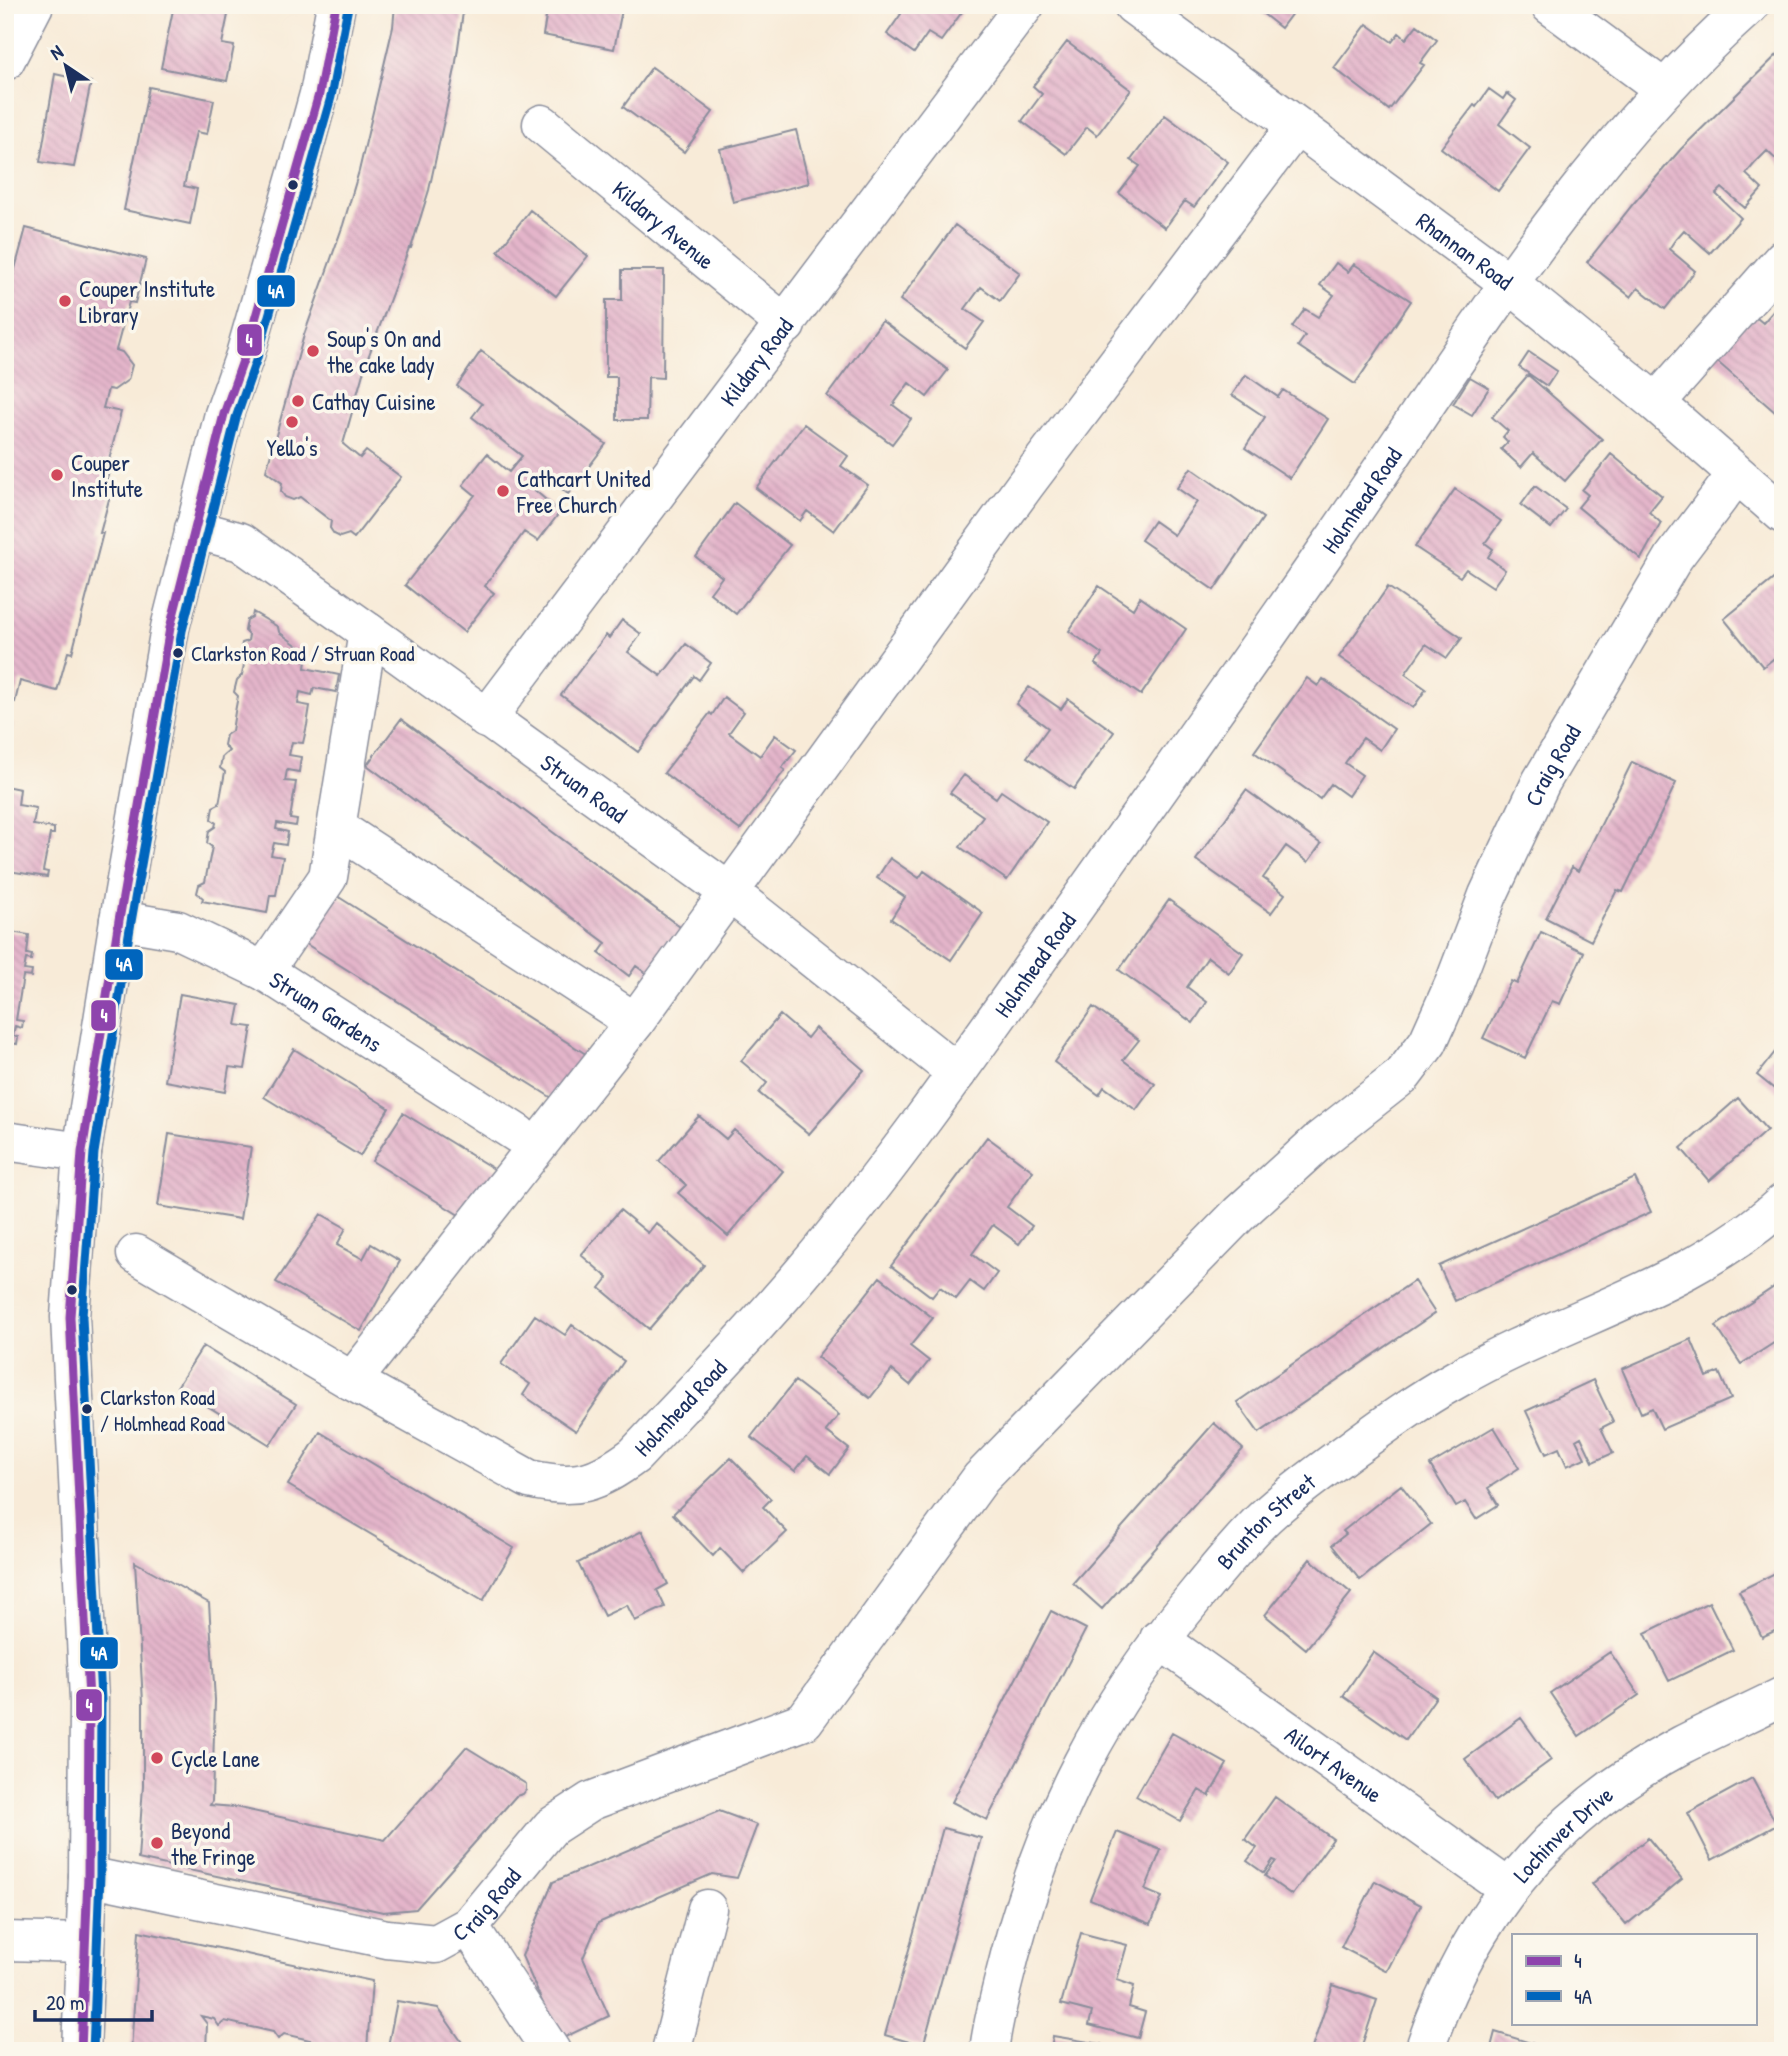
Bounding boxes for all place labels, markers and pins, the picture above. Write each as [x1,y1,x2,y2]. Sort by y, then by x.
unlabelled marker [286,178,300,192]
place label: Couper Institute Library [79,273,215,330]
marker: Couper Institute Library [57,293,73,309]
place label: Soup's On and the cake lady [327,323,441,380]
marker: Soup's On and the cake lady [305,343,321,359]
place label: Cathay Cuisine [312,386,436,417]
marker: Cathay Cuisine [290,393,306,409]
marker: Yello's [284,414,300,430]
place label: Yello's [266,432,318,463]
place label: Couper Institute [71,447,143,504]
place label: Cathcart United Free Church [516,463,650,520]
marker: Couper Institute [49,467,65,483]
marker: Cathcart United Free Church [495,483,511,499]
place label: Clarkston Road / Struan Road [191,639,415,668]
marker: Clarkston Road / Struan Road [171,646,185,660]
unlabelled marker [65,1283,79,1297]
place label: Clarkston Road / Holmhead Road [100,1383,225,1438]
marker: Clarkston Road / Holmhead Road [80,1402,94,1416]
place label: Cycle Lane [171,1743,260,1774]
marker: Cycle Lane [149,1750,165,1766]
place label: Beyond the Fringe [171,1815,255,1872]
marker: Beyond the Fringe [149,1835,165,1851]

